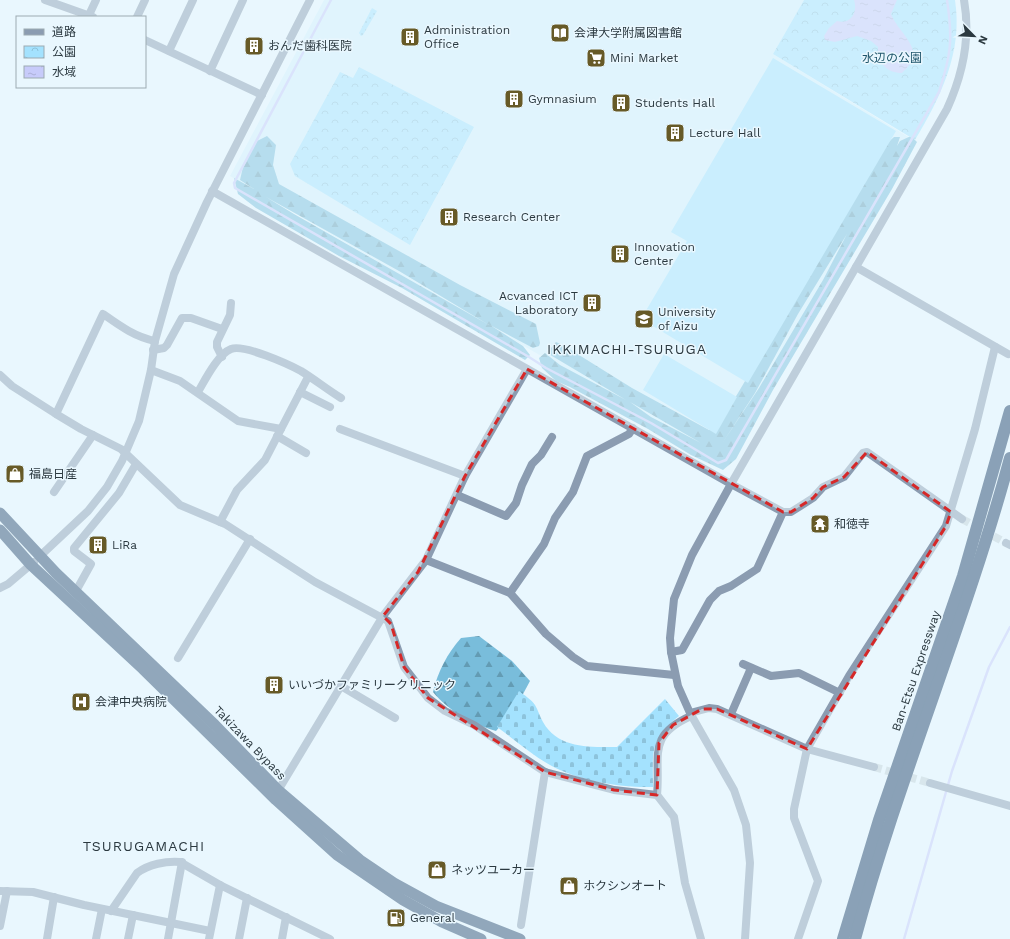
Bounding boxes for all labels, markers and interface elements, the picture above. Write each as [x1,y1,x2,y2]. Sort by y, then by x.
legend [16,16,146,88]
north arrow [954,16,994,56]
library icon: 会津大学附属図書館 [549,22,571,44]
place label: Administration Office [424,23,510,51]
text: 道路 [52,25,76,39]
building icon: Administration Office [399,26,421,48]
place label: 会津大学附属図書館 [574,26,682,40]
text: N [975,33,990,46]
building icon: おんだ歯科医院 [243,35,265,57]
place label: おんだ歯科医院 [268,39,352,53]
text: 公園 [52,45,76,59]
supermarket icon: Mini Market [585,47,607,69]
place label: Mini Market [610,51,678,65]
park label: 水辺の公園 [862,51,922,65]
text: 水域 [52,65,76,79]
building icon: Gymnasium [503,88,525,110]
place label: Gymnasium [528,92,597,106]
building icon: Students Hall [610,92,632,114]
place label: Students Hall [635,96,716,110]
building icon: Lecture Hall [664,122,686,144]
place label: Lecture Hall [689,126,761,140]
building icon: Research Center [438,206,460,228]
place label: Research Center [463,210,560,224]
place label: Innovation Center [634,240,695,268]
building icon: Innovation Center [609,243,631,265]
place label: Acvanced ICT Laboratory [499,289,579,317]
building icon: Acvanced ICT Laboratory [581,292,603,314]
place label: University of Aizu [658,305,716,333]
school or university icon: University of Aizu [633,308,655,330]
district label: IKKIMACHI-TSURUGA [547,341,707,357]
shop icon: 福島日産 [4,463,26,485]
place label: 福島日産 [29,467,77,481]
temple icon: 和徳寺 [809,513,831,535]
place label: 和徳寺 [834,517,870,531]
building icon: LiRa [87,534,109,556]
place label: LiRa [112,538,137,552]
street label: Ban-Etsu Expressway [889,608,943,733]
building icon: いいづかファミリークリニック [263,674,285,696]
place label: いいづかファミリークリニック [288,678,456,692]
hospital icon: 会津中央病院 [70,691,92,713]
place label: 会津中央病院 [95,695,167,709]
street label: Takizawa Bypass [211,703,289,783]
district label: TSURUGAMACHI [83,838,205,854]
shop icon: ネッツユーカー [426,859,448,881]
place label: ネッツユーカー [451,863,535,877]
shop icon: ホクシンオート [558,875,580,897]
place label: ホクシンオート [583,879,667,893]
fuel station icon: General [385,907,407,929]
place label: General [410,911,455,925]

